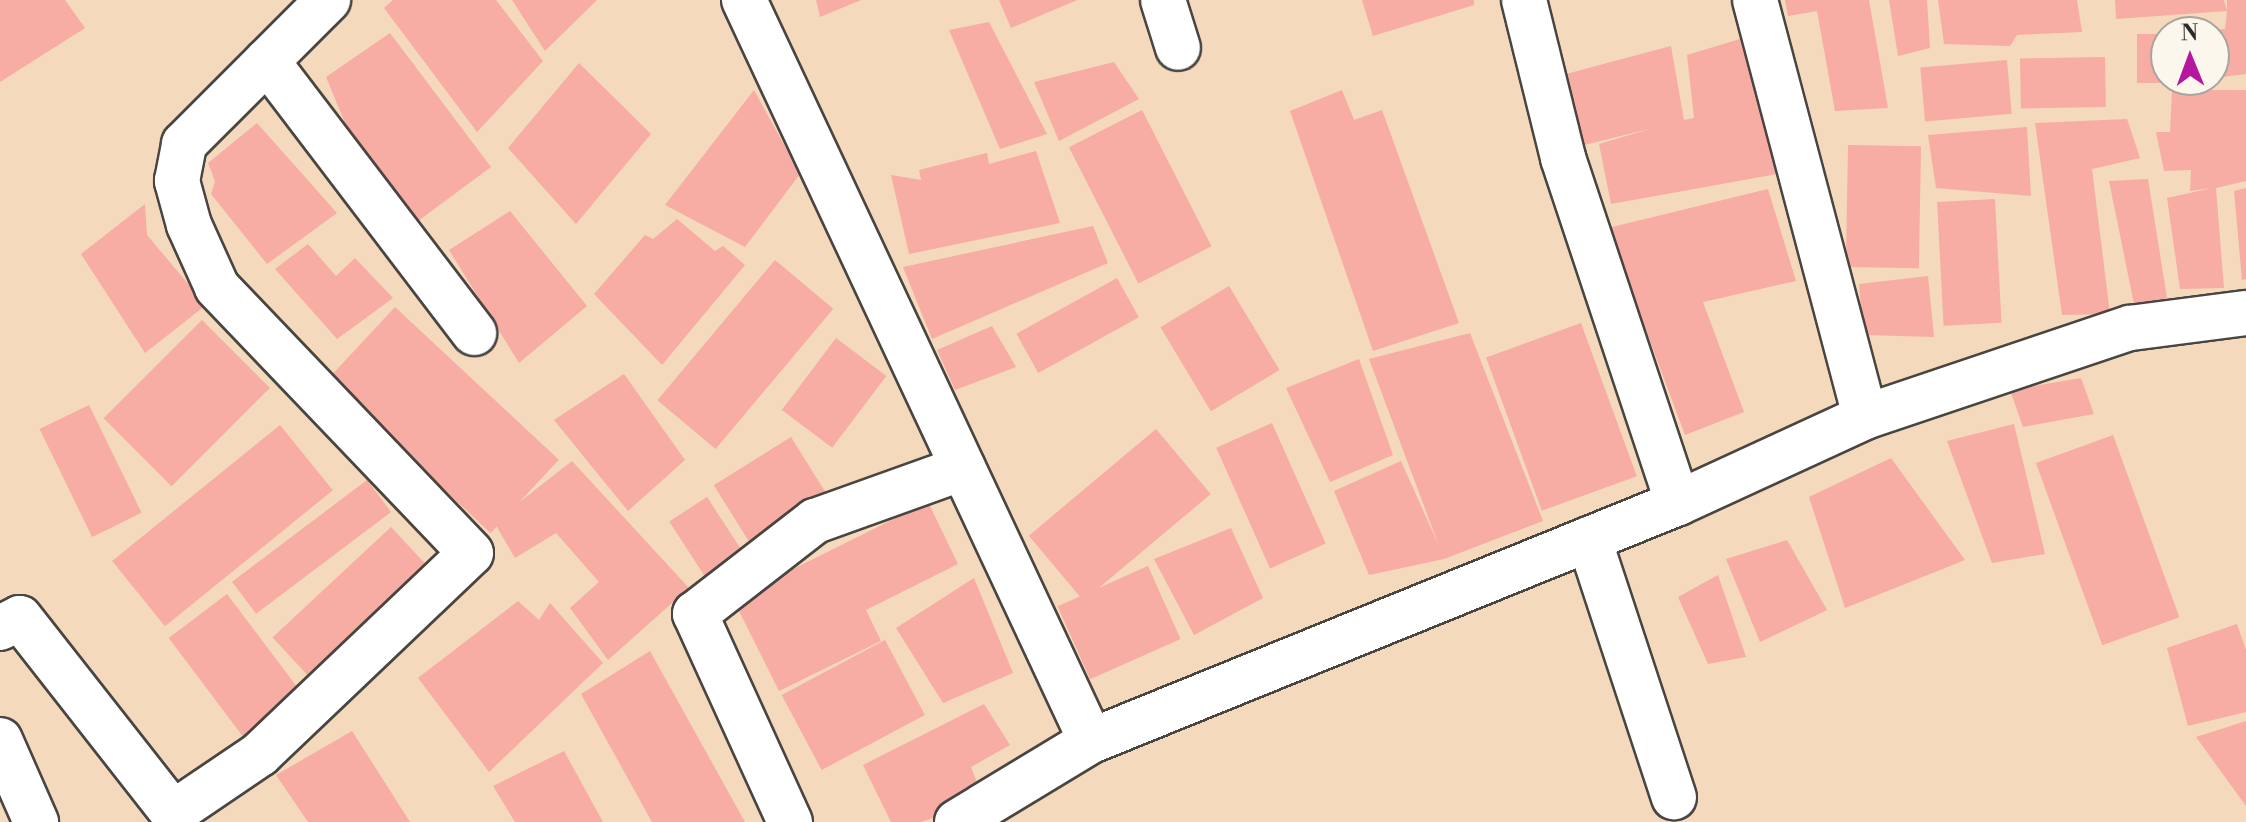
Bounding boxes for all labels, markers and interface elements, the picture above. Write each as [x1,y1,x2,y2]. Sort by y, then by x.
north arrow [2150,16,2230,96]
text: N [2181,20,2199,47]

